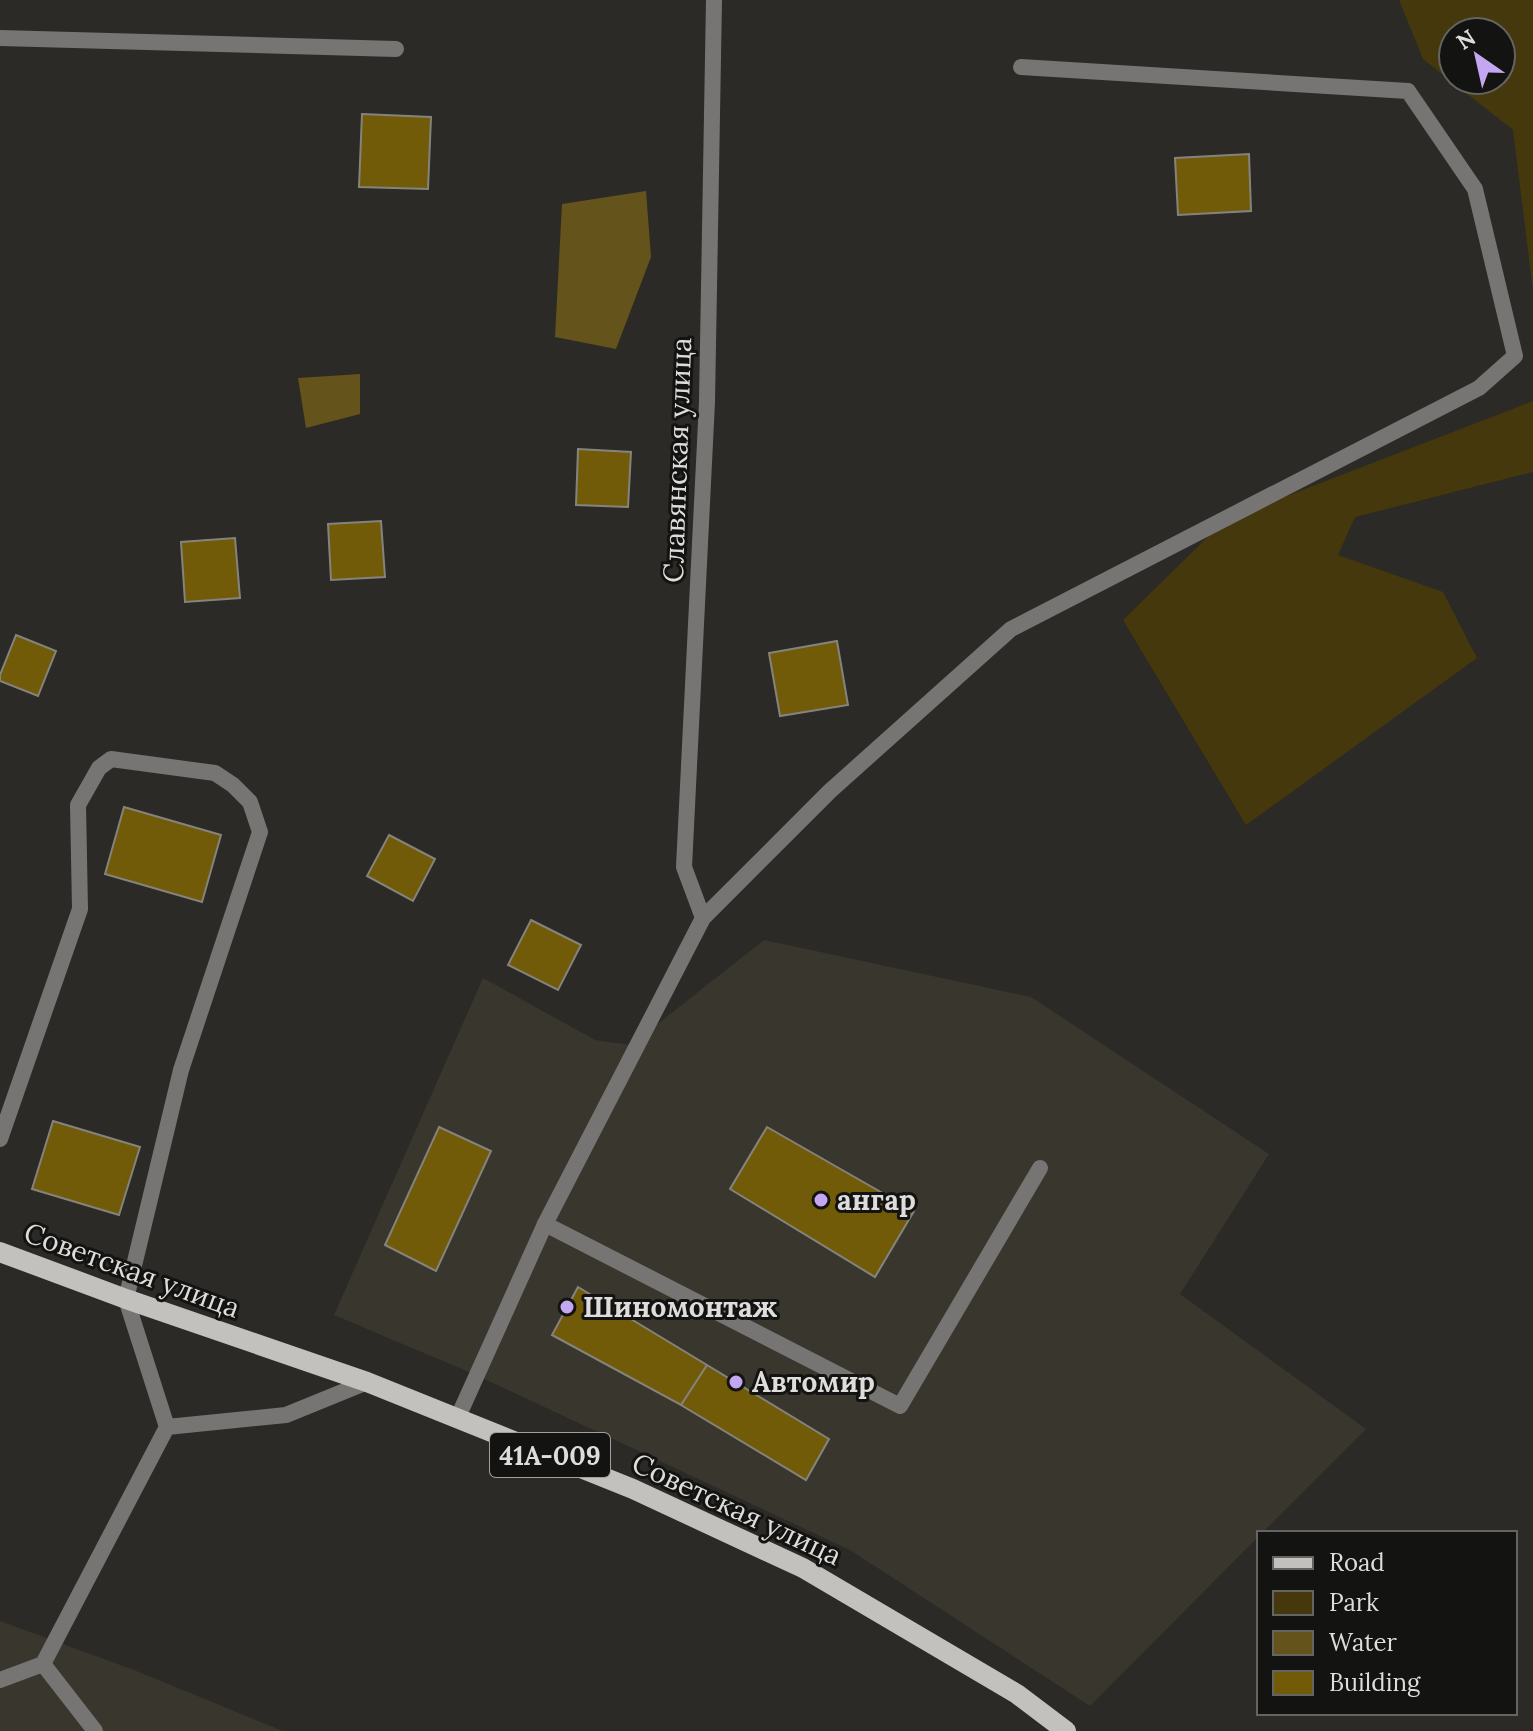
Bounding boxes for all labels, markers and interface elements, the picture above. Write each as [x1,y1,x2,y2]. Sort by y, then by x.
north arrow [1437,16,1517,96]
text: N [1451,23,1481,56]
street label: Славянская улица [655,337,699,583]
place label: ангар [837,1182,916,1218]
marker: ангар [812,1191,830,1209]
street label: Советская улица [19,1214,245,1326]
place label: Шиномонтаж [583,1289,778,1325]
marker: Шиномонтаж [558,1298,576,1316]
place label: Автомир [752,1364,875,1400]
marker: Автомир [727,1373,745,1391]
road number: 41А-009 [490,1433,610,1477]
street label: Советская улица [626,1445,848,1573]
legend [1257,1531,1517,1715]
text: Road [1329,1547,1385,1578]
text: Park [1329,1587,1379,1618]
text: Water [1329,1627,1397,1658]
text: Building [1329,1667,1421,1698]

